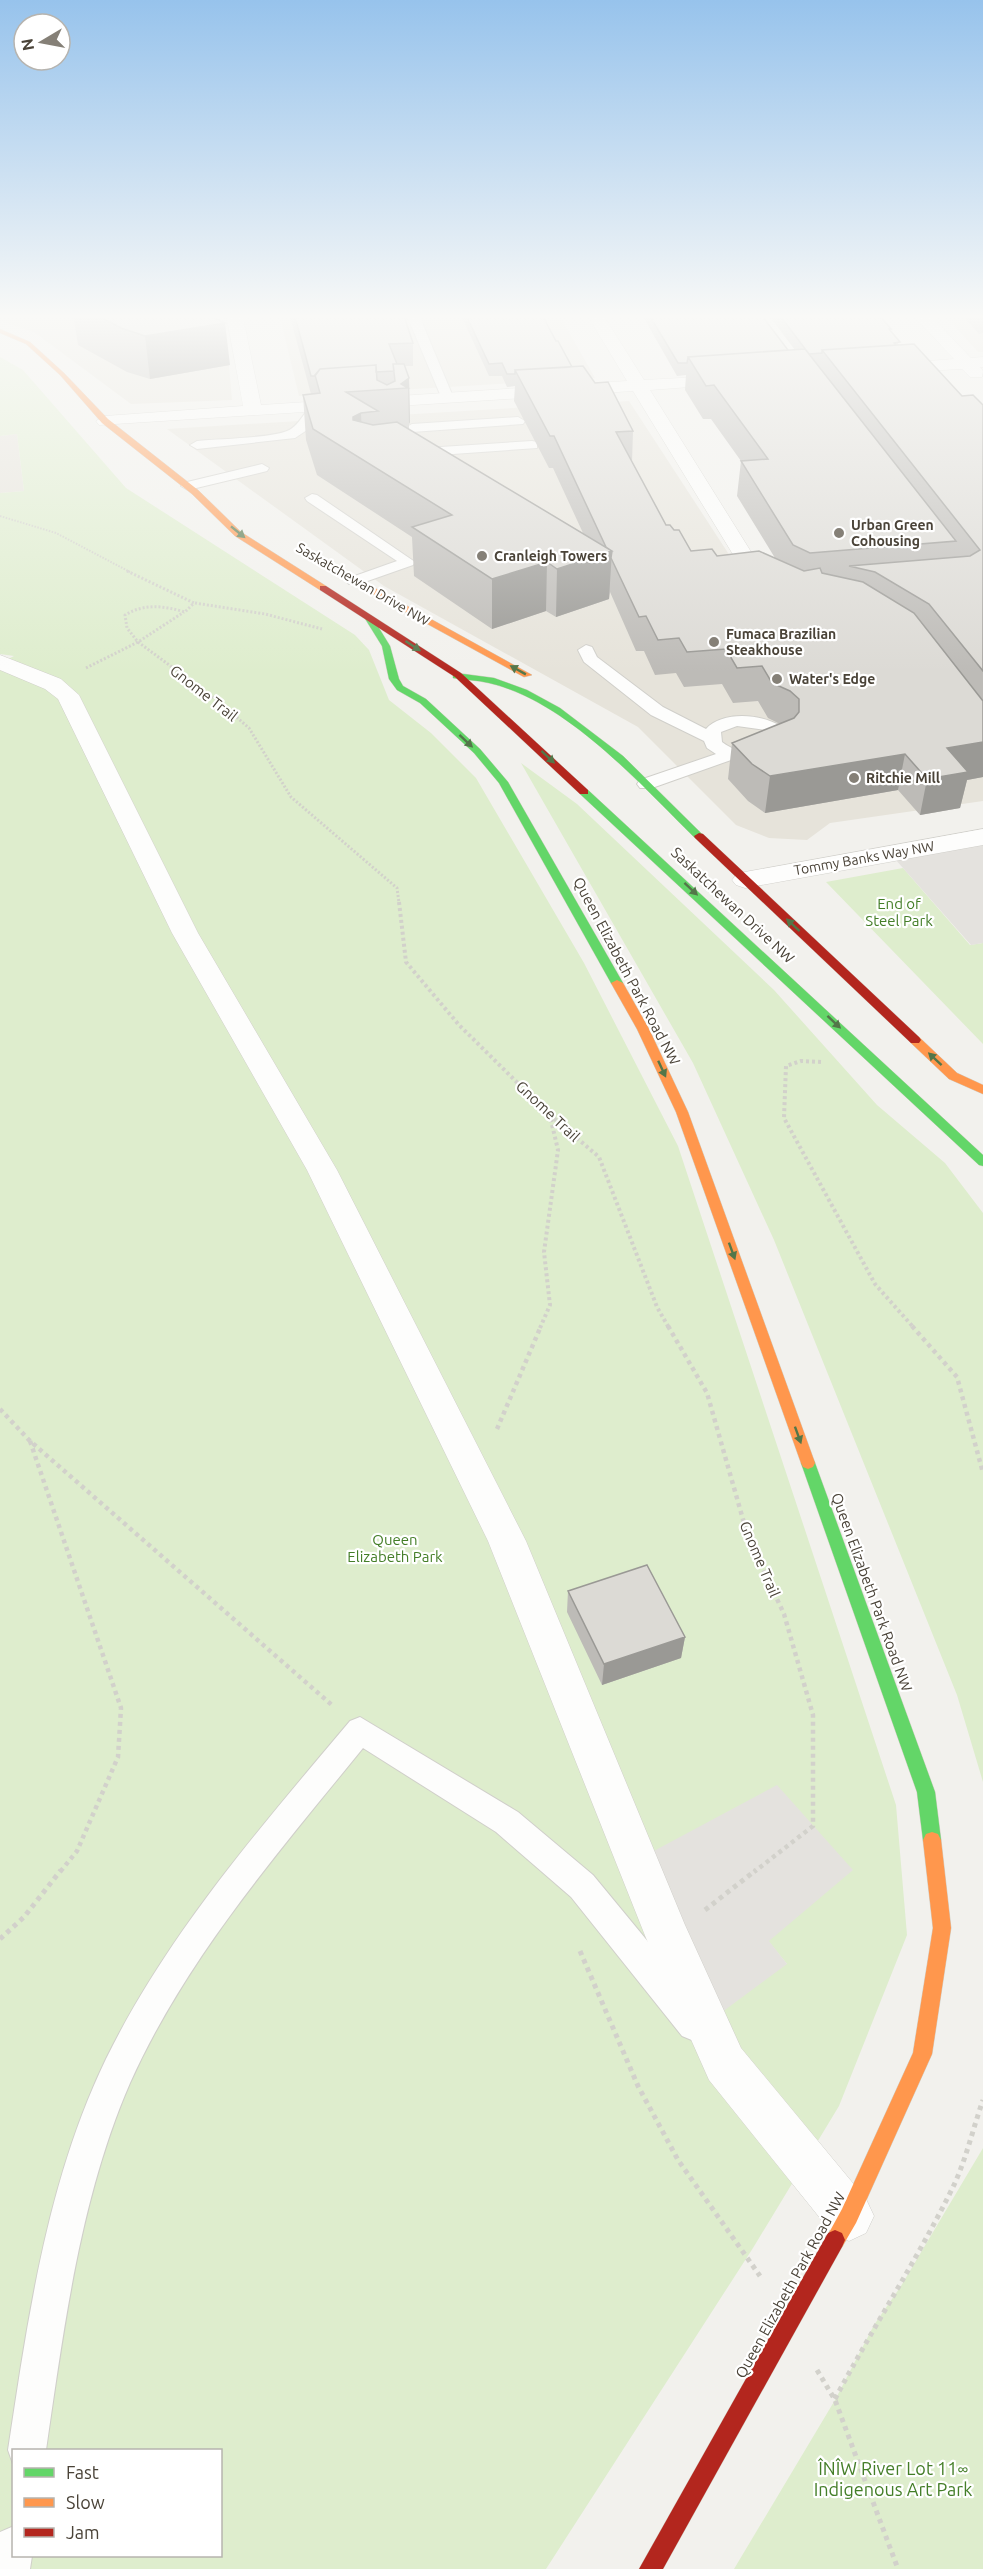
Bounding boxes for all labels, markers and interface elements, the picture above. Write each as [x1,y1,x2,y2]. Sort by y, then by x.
north arrow [12,12,72,72]
text: N [17,37,37,52]
place label: Urban Green Cohousing [851,517,934,549]
one-way arrow [230,526,246,539]
marker: Urban Green Cohousing [832,526,846,540]
street label: Saskatchewan Drive NW [294,539,432,629]
place label: Cranleigh Towers [494,548,608,564]
marker: Cranleigh Towers [475,549,489,563]
place label: Fumaca Brazilian Steakhouse [726,626,836,658]
marker: Fumaca Brazilian Steakhouse [707,635,721,649]
one-way arrow [405,640,421,651]
street label: Gnome Trail [167,661,241,725]
one-way arrow [510,665,526,676]
place label: Water's Edge [789,671,875,687]
marker: Water's Edge [770,672,784,686]
one-way arrow [458,734,473,748]
one-way arrow [541,750,556,764]
place label: Ritchie Mill [866,770,940,786]
marker: Ritchie Mill [847,771,861,785]
street label: Tommy Banks Way NW [792,838,936,878]
street label: Saskatchewan Drive NW [668,844,798,967]
street label: Queen Elizabeth Park Road NW [570,874,684,1068]
one-way arrow [684,882,698,896]
park label: End of Steel Park [865,895,933,929]
one-way arrow [785,918,800,932]
one-way arrow [827,1015,842,1029]
one-way arrow [928,1052,942,1066]
one-way arrow [658,1061,667,1078]
street label: Gnome Trail [513,1077,583,1145]
one-way arrow [727,1242,737,1260]
one-way arrow [793,1426,803,1444]
street label: Queen Elizabeth Park Road NW [828,1490,916,1694]
street label: Gnome Trail [736,1519,784,1600]
park label: Queen Elizabeth Park [347,1531,443,1565]
street label: Queen Elizabeth Park Road NW [732,2189,848,2381]
legend [12,2449,222,2557]
park label: ÎNÎW River Lot 11∞ Indigenous Art Park [814,2457,972,2499]
text: Fast [66,2462,99,2482]
text: Slow [66,2492,105,2512]
text: Jam [66,2522,100,2542]

